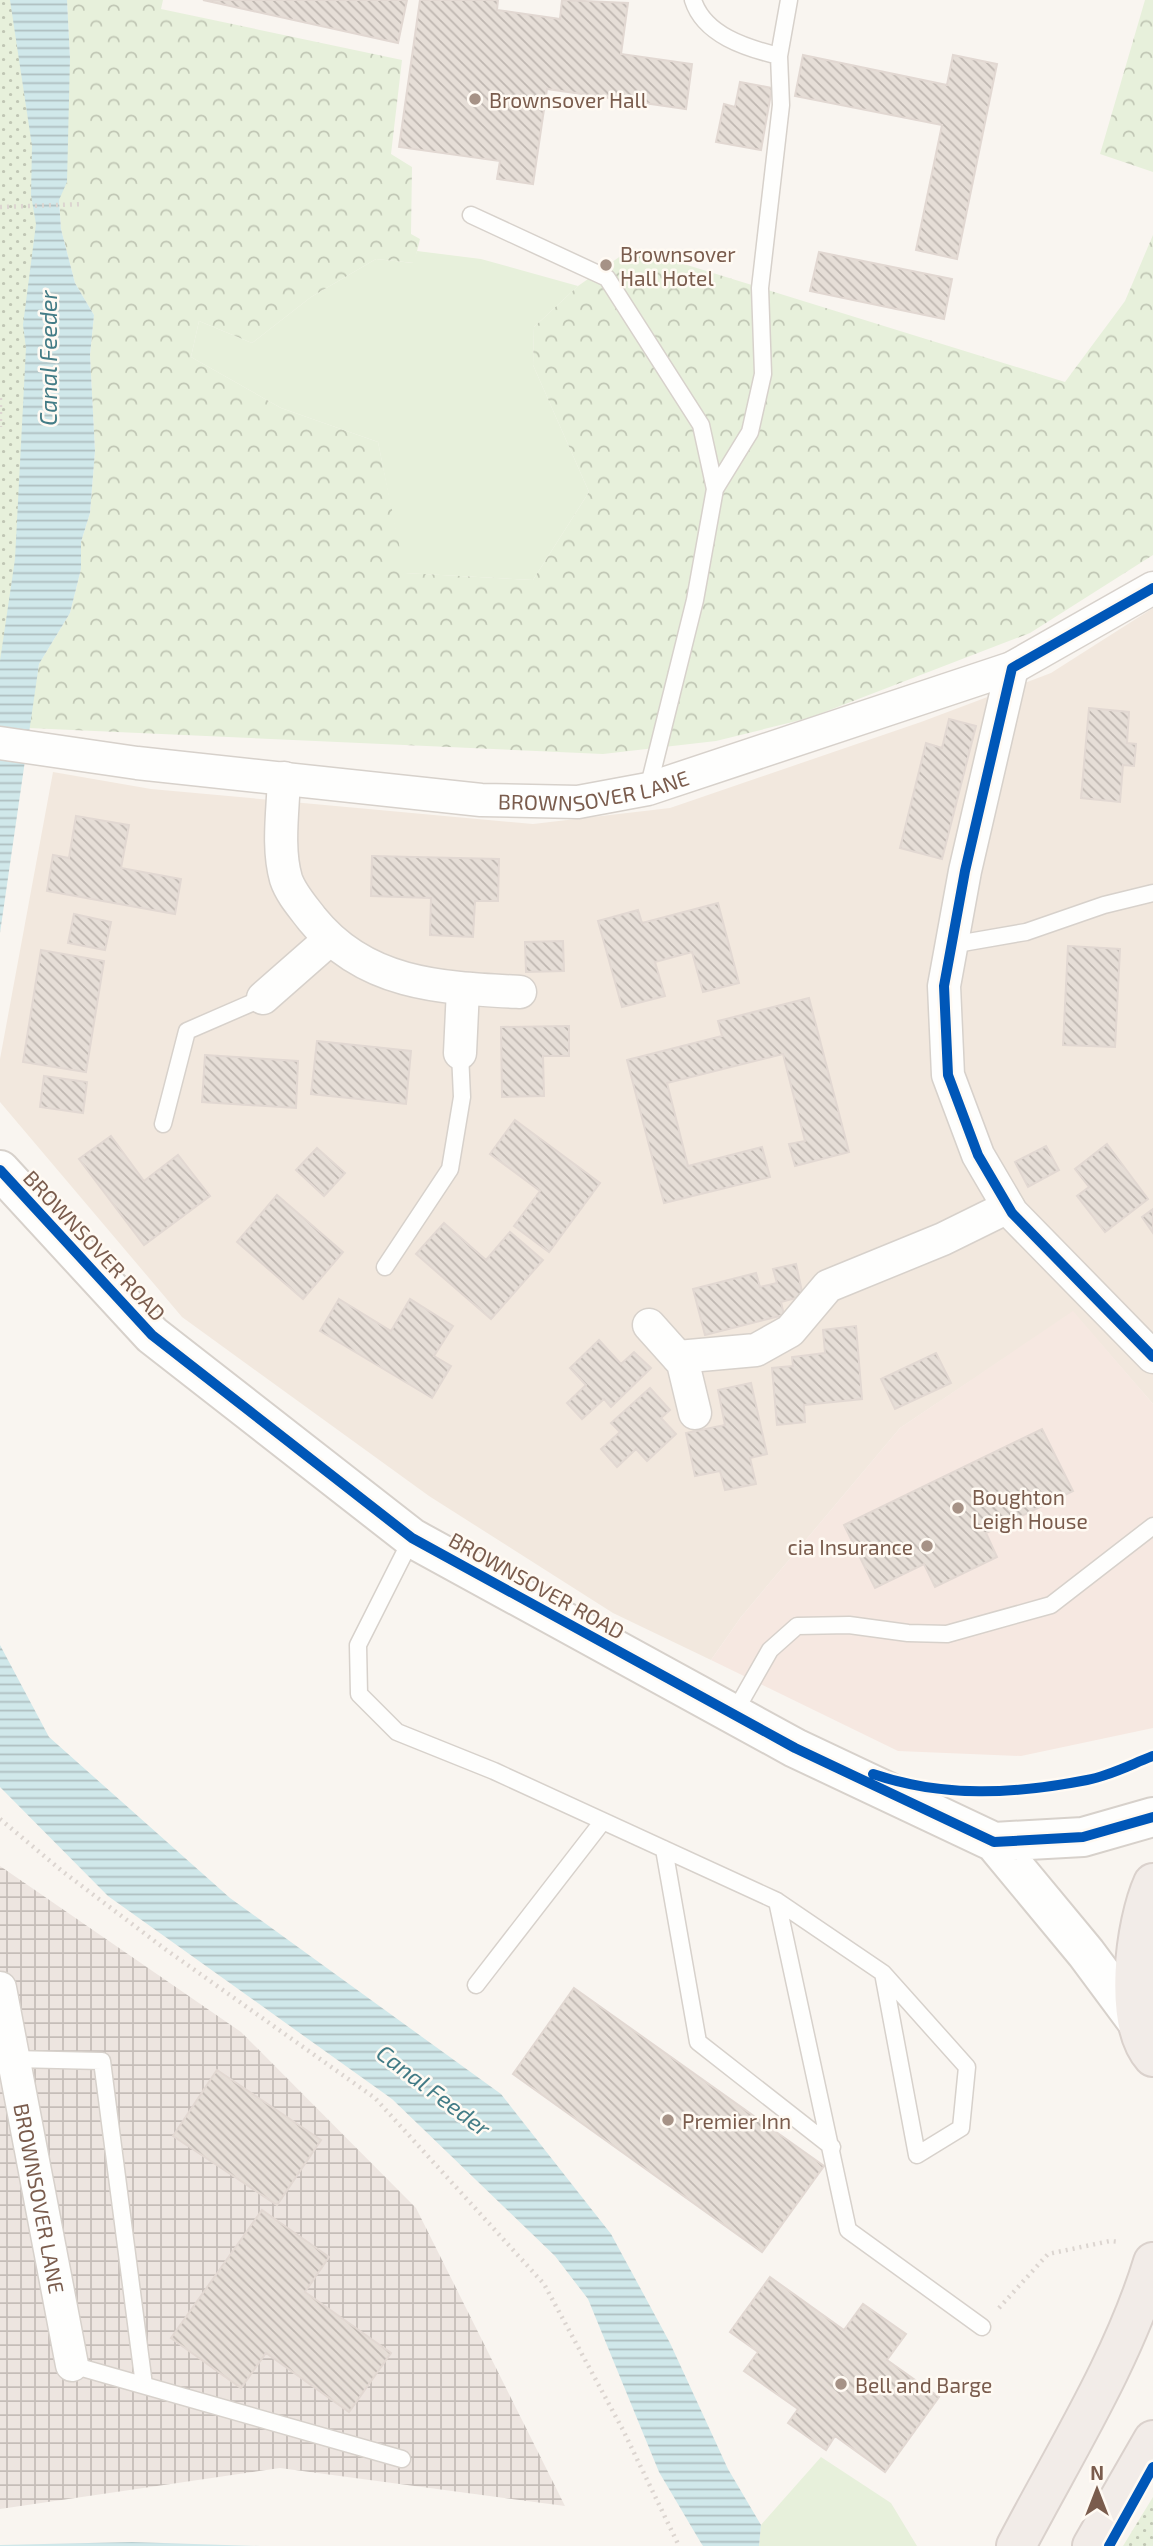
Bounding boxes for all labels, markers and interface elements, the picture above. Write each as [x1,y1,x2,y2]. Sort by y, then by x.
place label: Brownsover Hall [489,87,648,112]
marker: Brownsover Hall [467,91,483,107]
place label: Brownsover Hall Hotel [620,241,736,290]
marker: Brownsover Hall Hotel [598,257,614,273]
water label: Canal Feeder [34,290,62,426]
street label: BROWNSOVER LANE [498,764,692,815]
street label: BROWNSOVER ROAD [19,1165,171,1325]
place label: Boughton Leigh House [972,1484,1088,1533]
marker: Boughton Leigh House [950,1500,966,1516]
street label: BROWNSOVER ROAD [445,1526,629,1644]
place label: cia Insurance [787,1534,913,1559]
marker: cia Insurance [919,1538,935,1554]
water label: Canal Feeder [372,2038,497,2142]
street label: BROWNSOVER LANE [10,2101,71,2295]
place label: Premier Inn [682,2108,791,2133]
marker: Premier Inn [660,2112,676,2128]
place label: Bell and Barge [855,2372,992,2397]
marker: Bell and Barge [833,2376,849,2392]
north arrow [1062,2455,1132,2525]
text: N [1090,2461,1104,2484]

